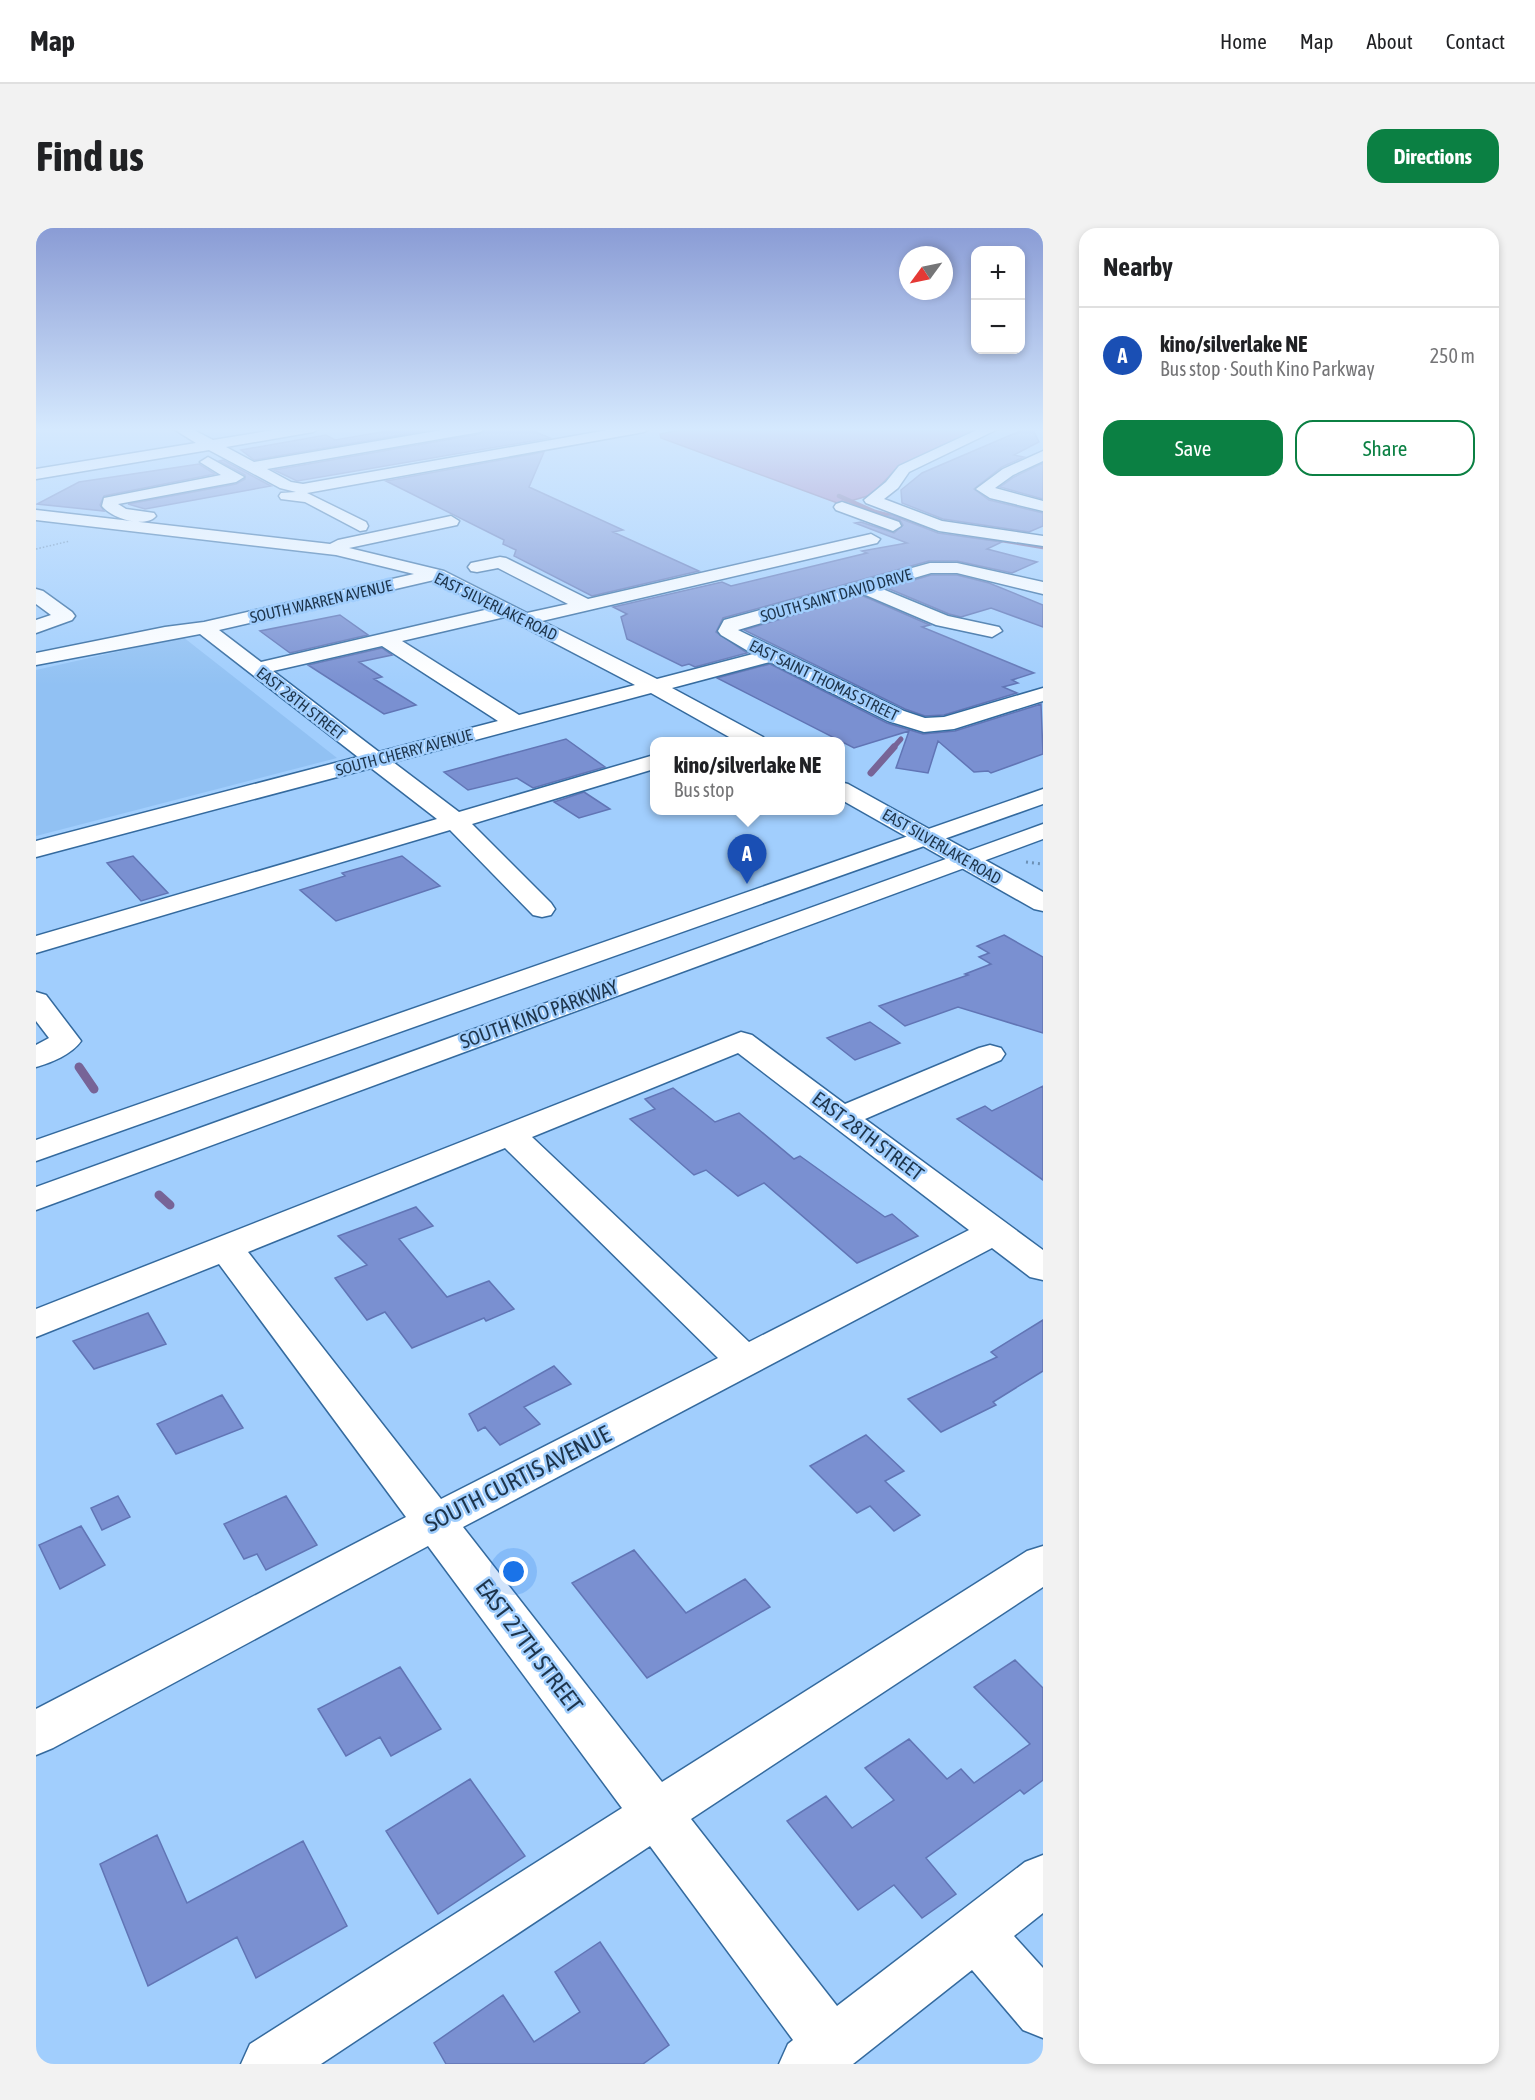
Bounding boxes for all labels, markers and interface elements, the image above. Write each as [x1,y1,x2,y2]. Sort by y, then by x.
text: Map [30,25,75,57]
text: Home [1220,29,1267,53]
text: Map [1300,29,1334,53]
text: About [1367,29,1413,53]
text: Contact [1446,29,1505,53]
button: Directions [1367,129,1499,183]
text: Find us [36,132,144,180]
north arrow [899,246,953,300]
map controls [971,246,1025,354]
button: + [971,246,1025,300]
text: Nearby [1103,252,1173,282]
button: − [971,300,1025,354]
text: kino/silverlake NE [1160,331,1308,357]
text: A [1118,344,1127,367]
text: 250 m [1430,344,1475,367]
text: Bus stop · South Kino Parkway [1160,357,1375,380]
button: Save [1103,420,1283,476]
button: Share [1295,420,1475,476]
street label: SOUTH SAINT DAVID DRIVE [758,565,914,625]
street label: EAST SILVERLAKE ROAD [432,568,560,644]
street label: SOUTH WARREN AVENUE [248,576,394,626]
street label: EAST SAINT THOMAS STREET [747,636,901,724]
street label: EAST 28TH STREET [253,663,349,743]
street label: SOUTH CHERRY AVENUE [334,725,474,779]
popup [650,737,845,815]
text: kino/silverlake NE [674,752,821,778]
text: Bus stop [674,778,734,801]
street label: EAST SILVERLAKE ROAD [879,805,1005,887]
pin: A [728,834,766,884]
street label: SOUTH KINO PARKWAY [457,974,621,1053]
street label: EAST 28TH STREET [808,1086,929,1185]
street label: SOUTH CURTIS AVENUE [420,1420,615,1537]
your location [499,1557,528,1586]
street label: EAST 27TH STREET [471,1574,589,1718]

